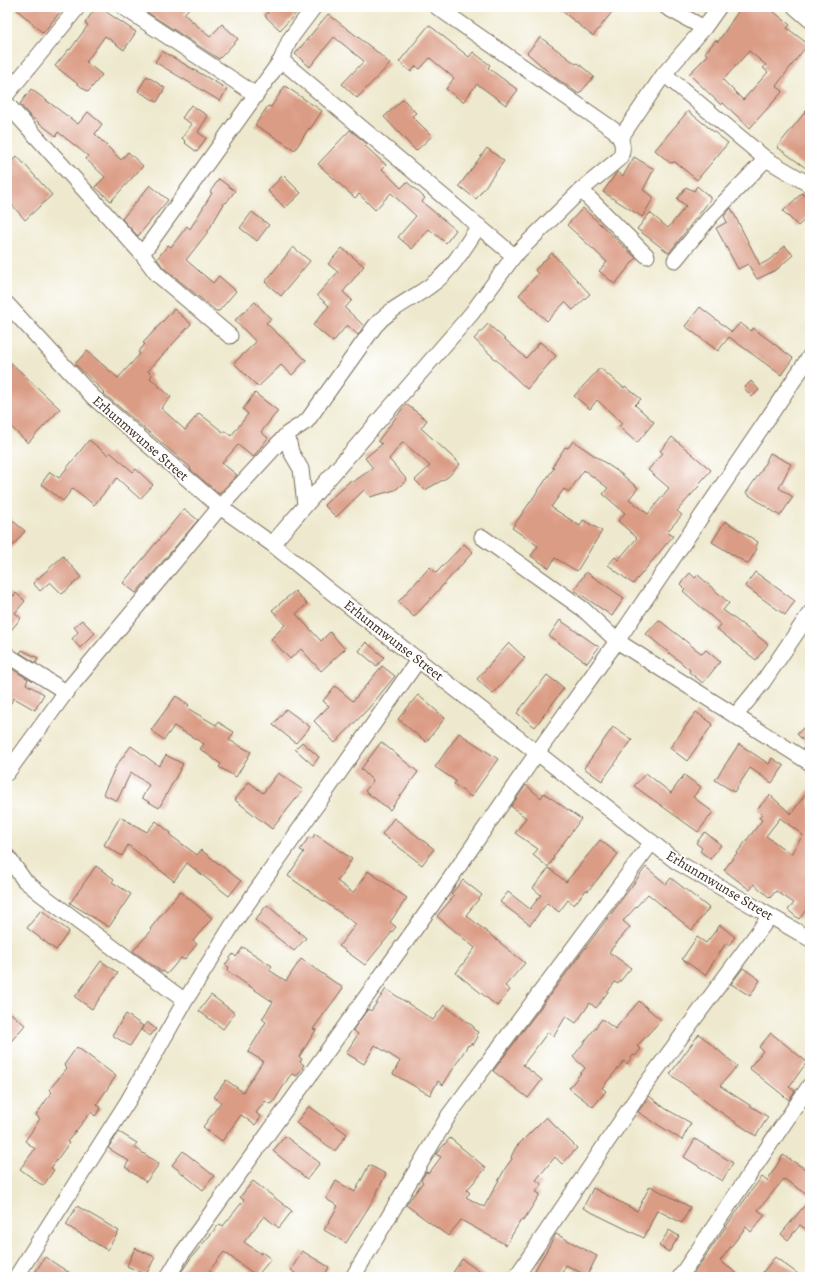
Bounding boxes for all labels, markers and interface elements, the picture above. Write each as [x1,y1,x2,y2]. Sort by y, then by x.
street label: Erhunmwunse Street [89,391,193,486]
street label: Erhunmwunse Street [340,595,448,686]
street label: Erhunmwunse Street [663,846,777,925]

